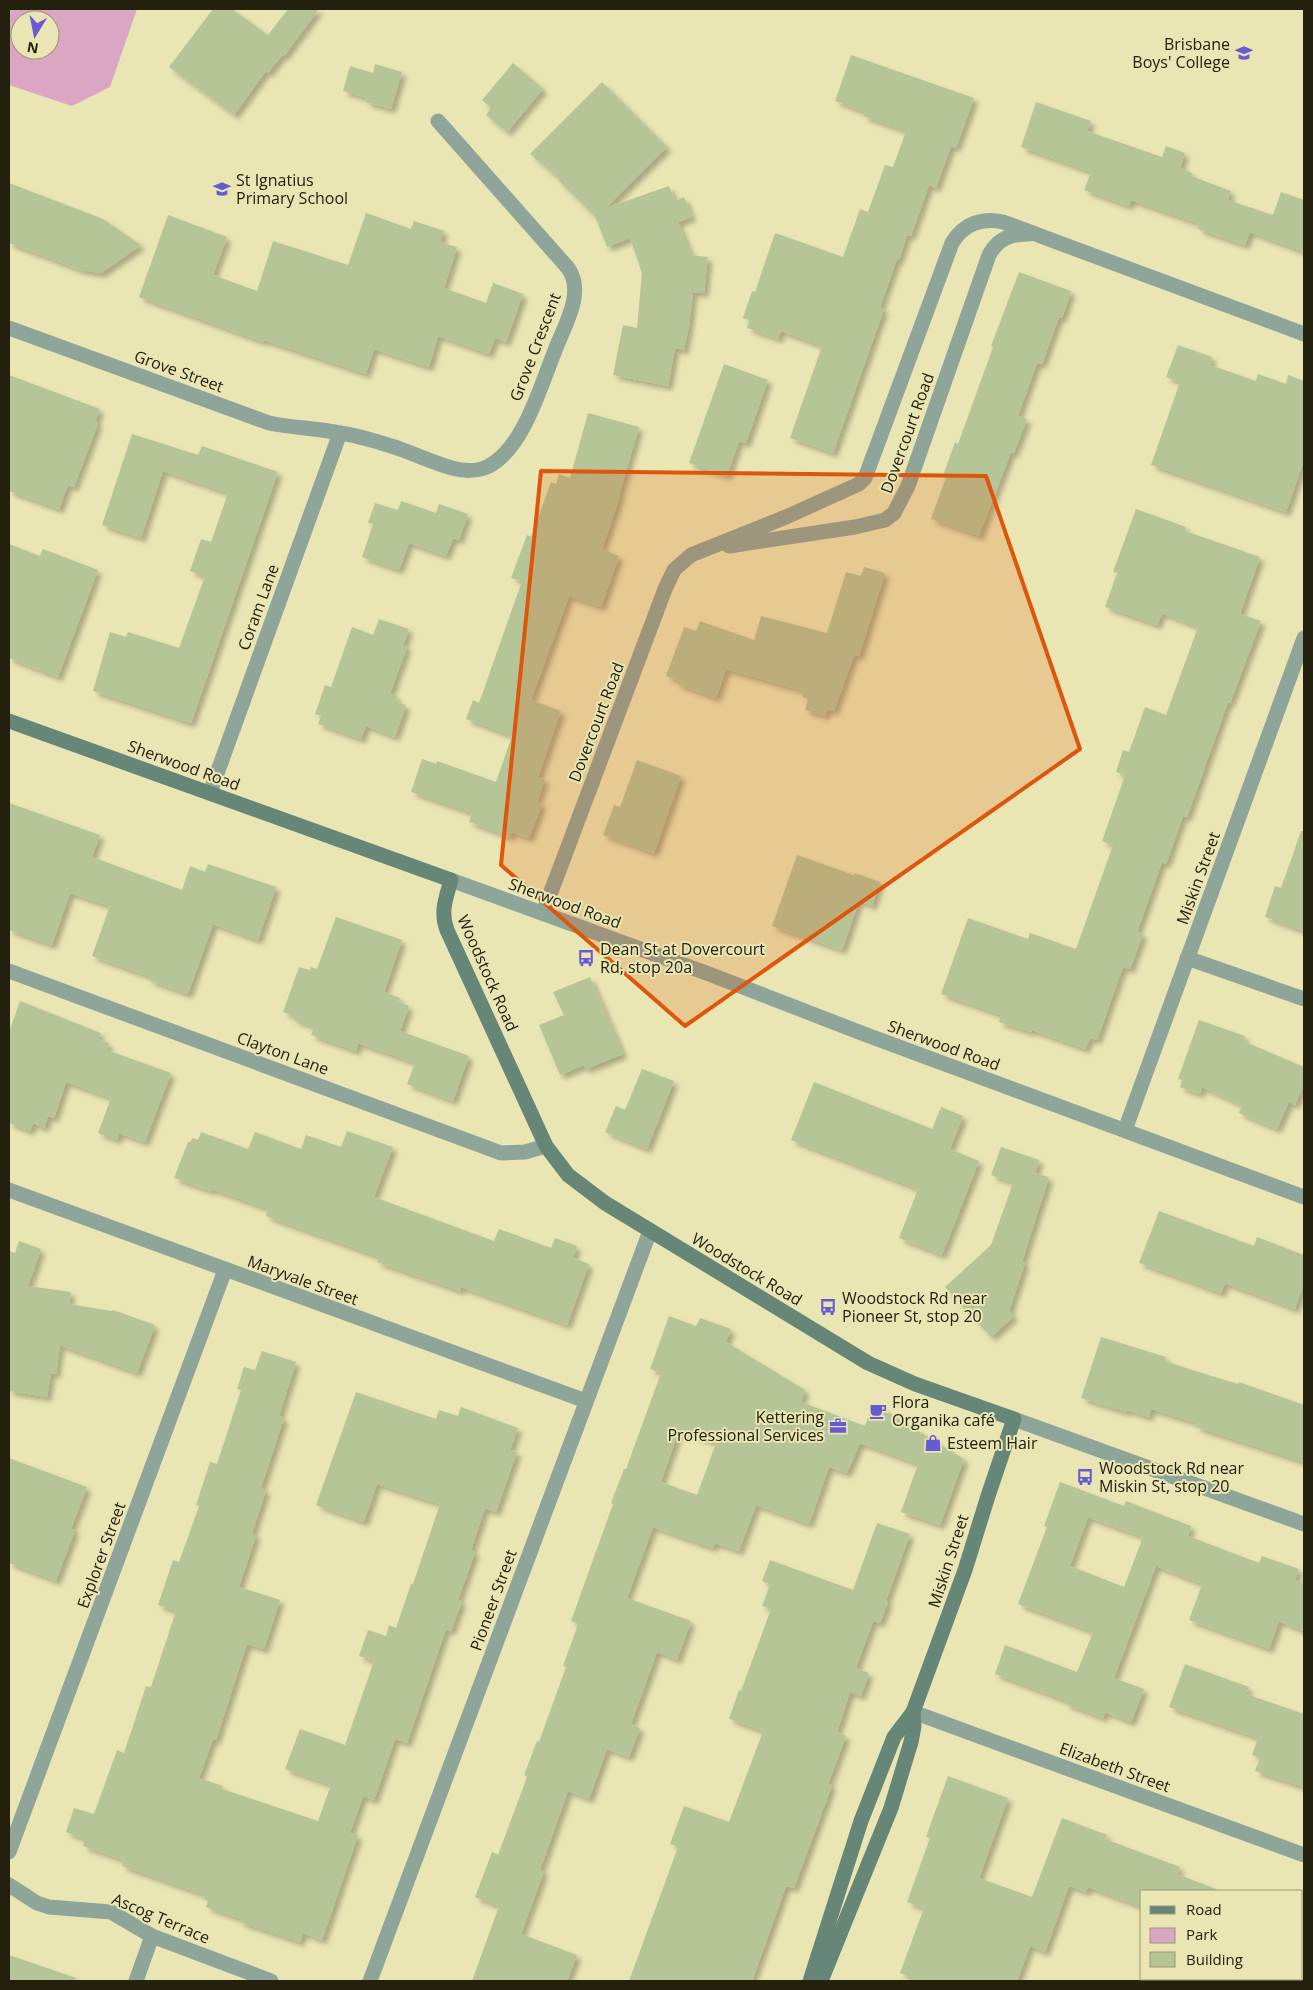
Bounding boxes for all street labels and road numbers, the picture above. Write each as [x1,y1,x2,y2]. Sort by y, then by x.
street label: Grove Crescent [504,289,566,404]
street label: Grove Street [131,345,227,397]
street label: Dovercourt Road [875,370,939,496]
street label: Coram Lane [232,561,284,653]
street label: Dovercourt Road [563,659,629,785]
street label: Sherwood Road [125,735,243,795]
street label: Miskin Street [1171,828,1225,927]
street label: Sherwood Road [506,873,624,933]
street label: Woodstock Road [452,911,524,1035]
street label: Sherwood Road [885,1015,1003,1075]
street label: Clayton Lane [234,1026,332,1080]
street label: Woodstock Road [688,1227,806,1311]
street label: Maryvale Street [244,1250,362,1310]
street label: Explorer Street [72,1499,131,1611]
street label: Miskin Street [923,1511,974,1611]
street label: Pioneer Street [464,1546,522,1654]
street label: Elizabeth Street [1057,1737,1174,1797]
street label: Ascog Terrace [109,1887,213,1949]

